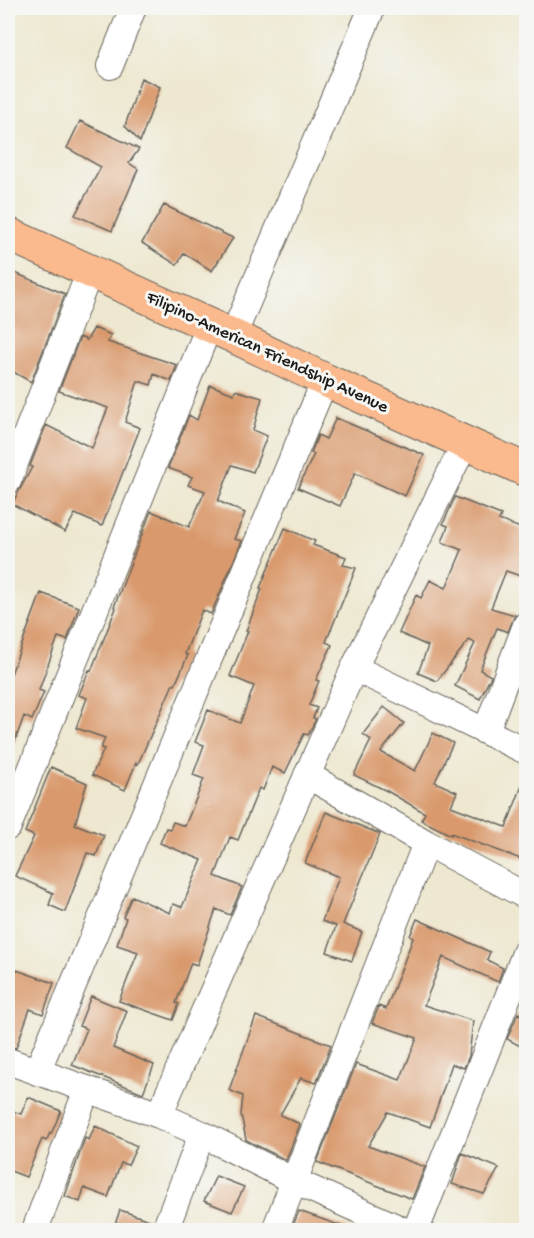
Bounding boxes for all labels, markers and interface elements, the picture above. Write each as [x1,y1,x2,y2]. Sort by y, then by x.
street label: Filipino-American Friendship Avenue [142,287,392,419]

